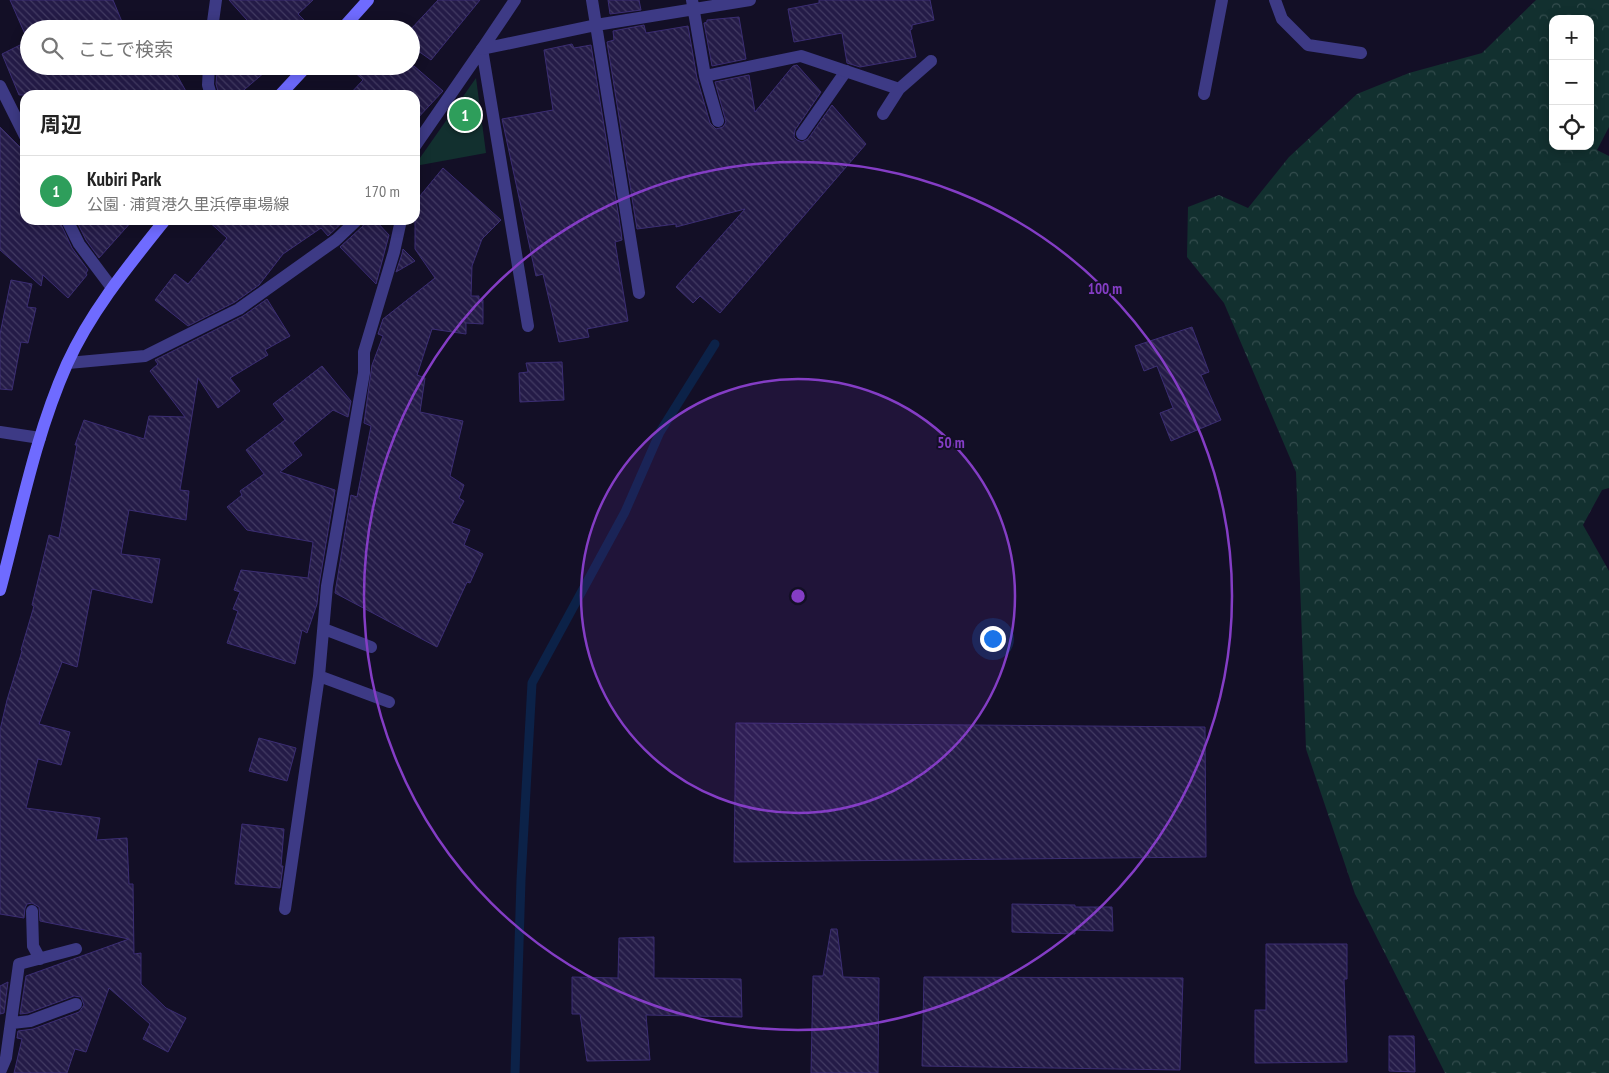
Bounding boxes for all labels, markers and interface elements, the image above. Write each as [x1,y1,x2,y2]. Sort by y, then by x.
map controls [1549,15,1594,150]
button: + [1549,15,1594,60]
search box [20,20,420,75]
icon: search [38,34,66,62]
text: ここで検索 [78,37,173,61]
button: − [1549,60,1594,105]
pin: 1 [449,96,481,134]
button: locate [1549,105,1594,150]
text: 周辺 [40,111,82,138]
text: Kubiri Park [87,167,161,191]
text: 1 [52,181,60,201]
text: 170 m [365,181,400,201]
text: 公園 · 浦賀港久里浜停車場線 [87,194,289,214]
text: 100 m [1088,279,1122,298]
text: 50 m [937,433,965,452]
centre of rings [789,587,807,605]
your location [980,626,1006,652]

